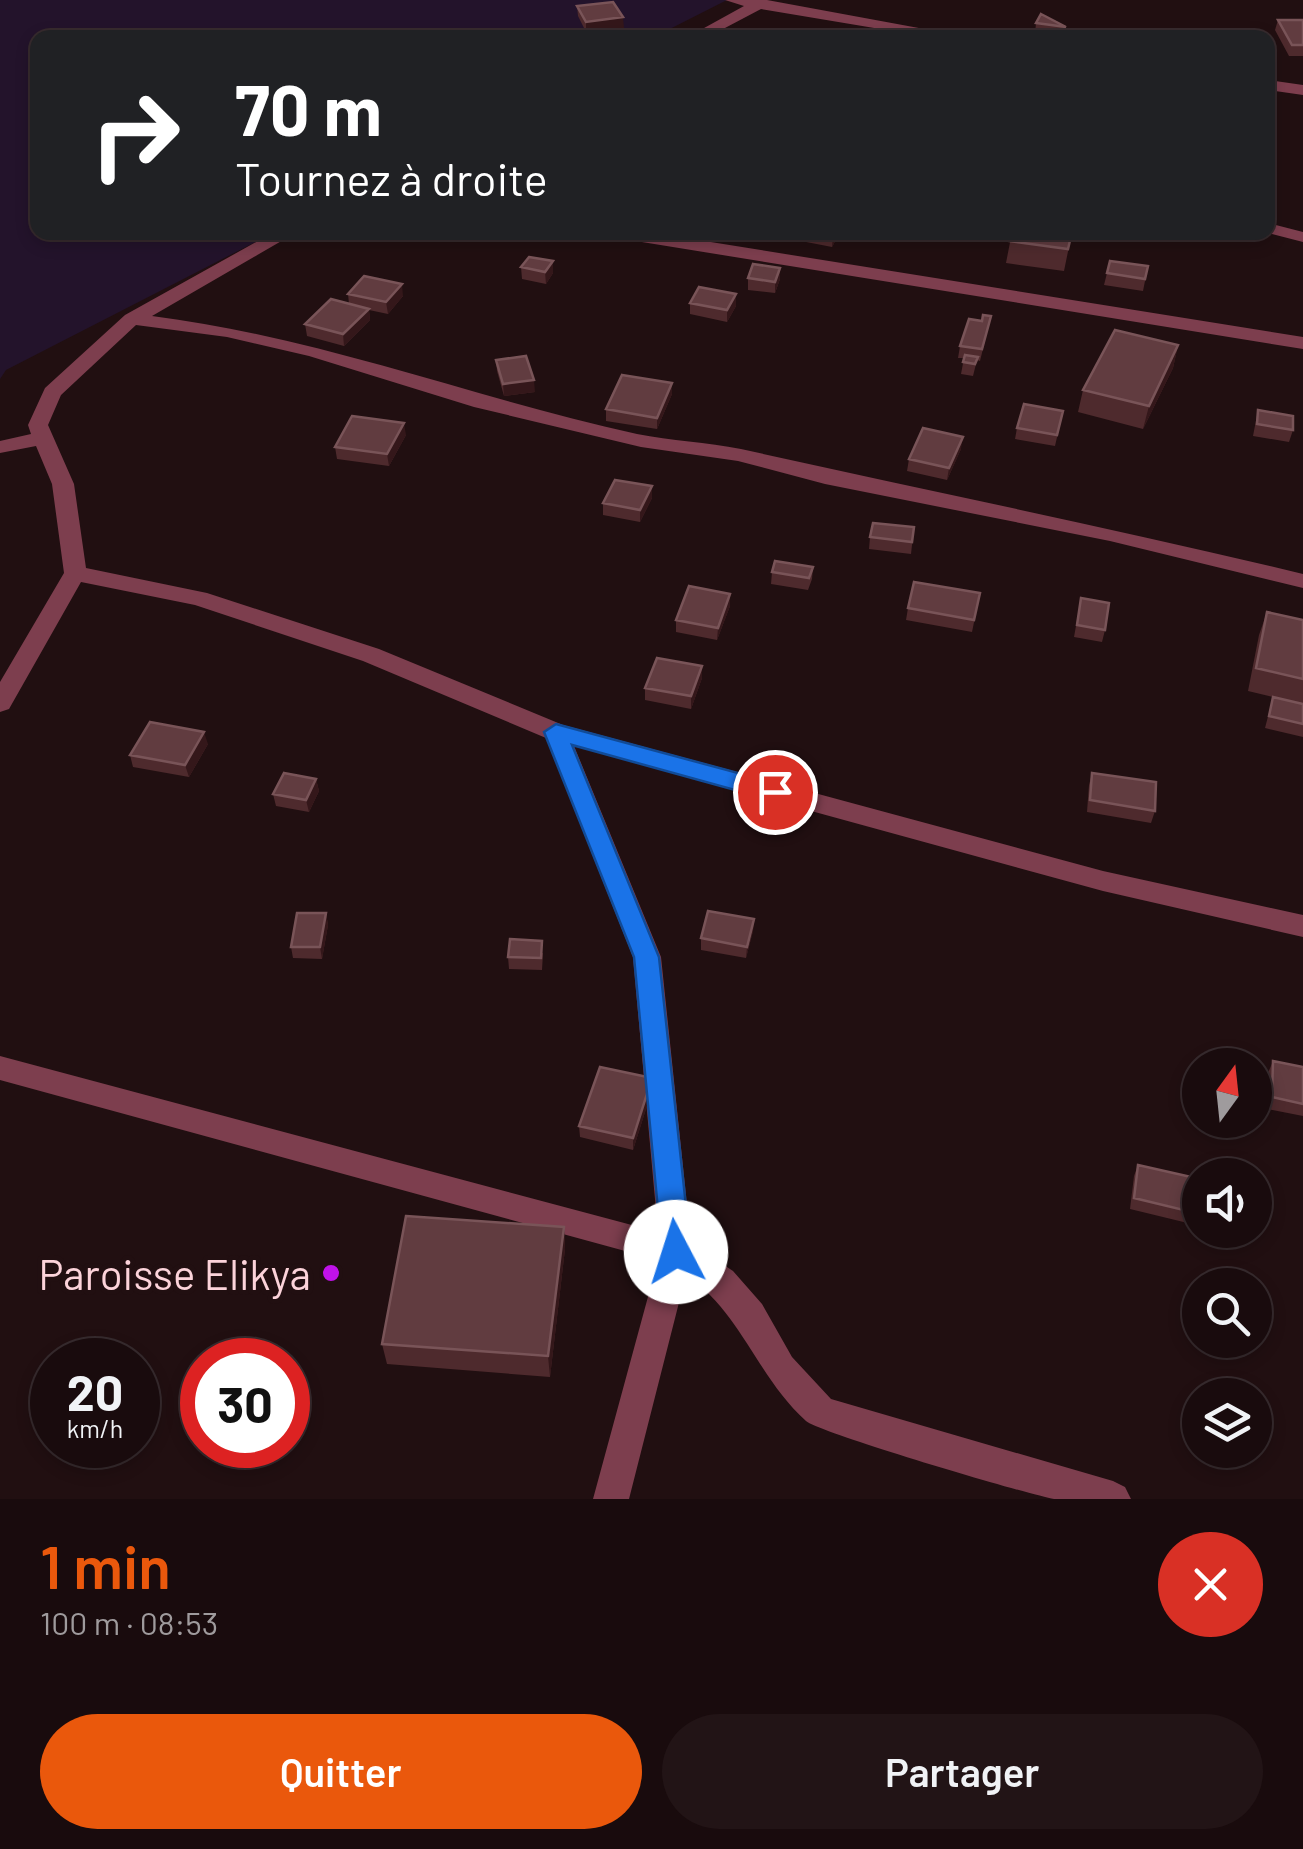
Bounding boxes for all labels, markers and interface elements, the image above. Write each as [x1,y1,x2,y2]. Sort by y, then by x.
text: 70 m [235,66,382,150]
icon: right [70,70,200,200]
text: Tournez à droite [235,151,548,205]
pin [733,750,818,835]
icon: arrive [748,765,803,820]
north arrow [1182,1048,1272,1138]
map controls [1182,1048,1272,1468]
button: sound [1182,1158,1272,1248]
position arrow [624,1200,728,1304]
place label: Paroisse Elikya [38,1248,311,1299]
marker: Paroisse Elikya [320,1262,342,1284]
button: search [1182,1268,1272,1358]
speed limit sign: 30 [180,1338,310,1468]
text: 20 [67,1361,123,1421]
button: layers [1182,1378,1272,1468]
text: km/h [67,1413,123,1443]
text: 1 min [40,1529,171,1601]
button: close [1158,1532,1263,1637]
text: 100 m · 08:53 [40,1603,218,1641]
button: Quitter [40,1714,642,1829]
button: Partager [662,1714,1263,1829]

